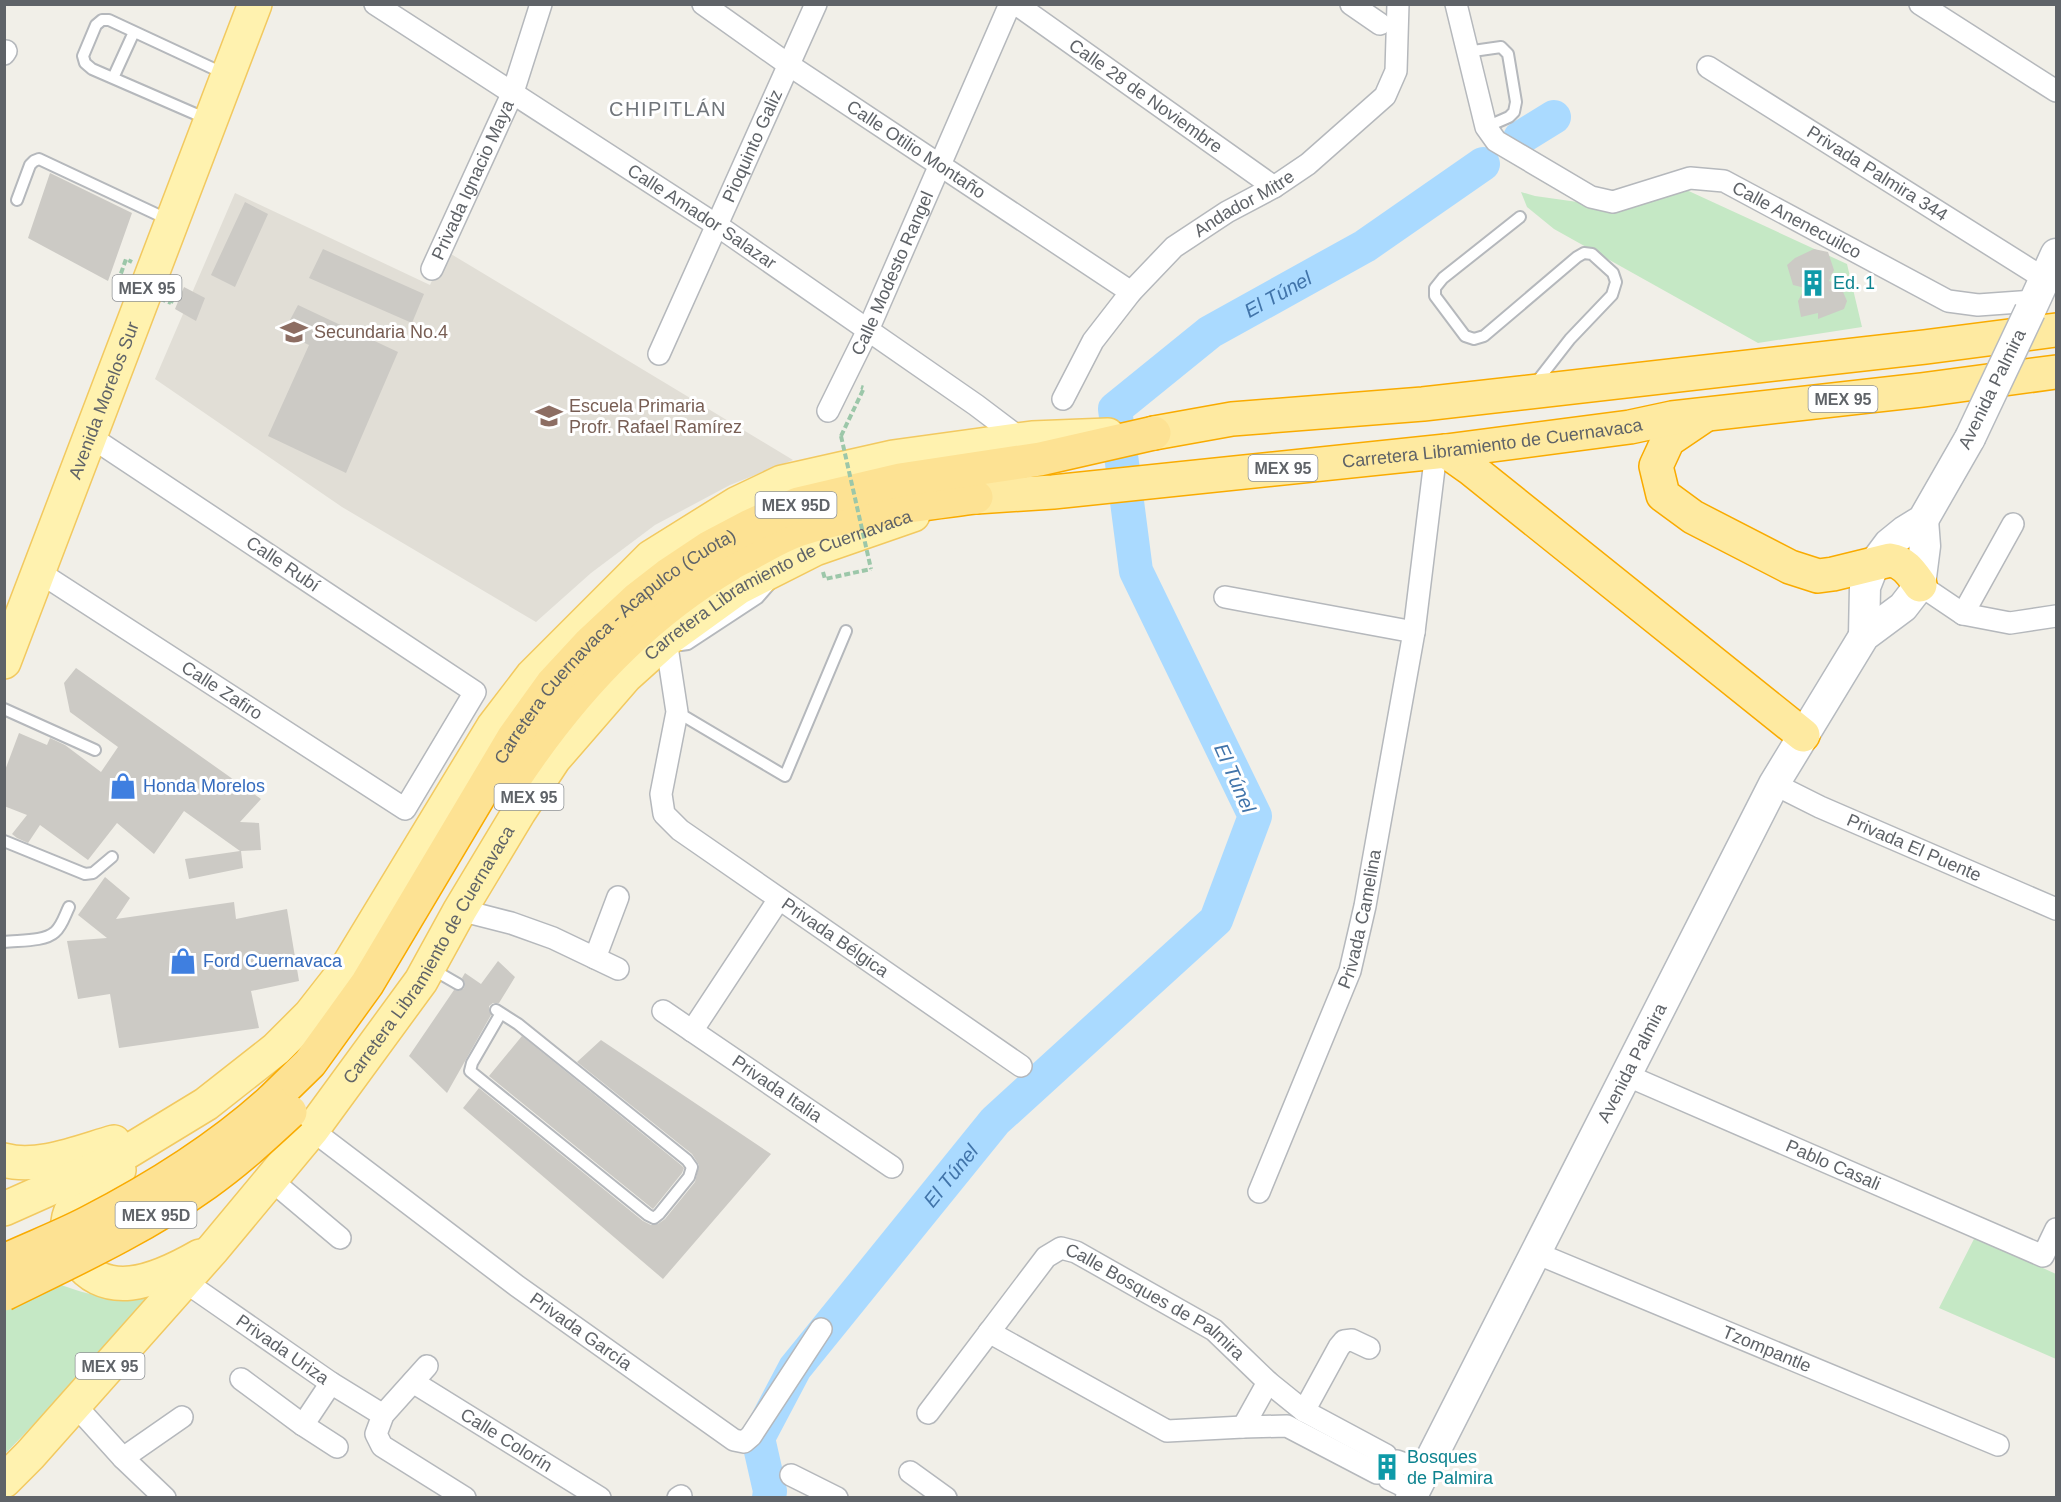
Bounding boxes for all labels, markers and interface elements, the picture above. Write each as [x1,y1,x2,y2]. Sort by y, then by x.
street label: Calle 28 de Noviembre [1065,35,1226,157]
street label: Pioquinto Galiz [718,87,786,205]
street label: Privada Ignacio Maya [428,96,518,263]
street label: Calle Otilio Montaño [843,96,989,203]
district label: CHIPITLÁN [609,98,727,120]
street label: Privada Palmira 344 [1803,122,1951,225]
street label: Calle Amador Salazar [624,160,780,273]
street label: Andador Mitre [1190,166,1298,241]
street label: Calle Anenecuilco [1729,177,1865,263]
street label: Calle Modesto Rangel [847,188,937,359]
water label: El Túnel [1241,267,1316,322]
building icon: Ed. 1 [1798,268,1828,298]
place label: Ed. 1 [1833,273,1875,293]
road number: MEX 95 [112,275,182,301]
school or university icon: Secundaria No.4 [279,317,309,347]
street label: Avenida Morelos Sur [65,319,143,482]
place label: Secundaria No.4 [314,322,448,342]
street label: Avenida Palmira [1954,325,2030,452]
road number: MEX 95 [1808,386,1878,412]
place label: Escuela Primaria Profr. Rafael Ramírez [569,396,742,437]
school or university icon: Escuela Primaria Profr. Rafael Ramírez [534,401,564,431]
street label: Carretera Libramiento de Cuernavaca [1341,414,1645,472]
road number: MEX 95 [1248,455,1318,481]
road number: MEX 95D [756,492,836,518]
street label: Carretera Libramiento de Cuernavaca [640,506,915,664]
street label: Carretera Cuernavaca - Acapulco (Cuota) [490,525,739,767]
street label: Calle Rubí [243,532,323,596]
street label: Calle Zafiro [178,657,266,724]
water label: El Túnel [1210,740,1260,816]
shop icon: Honda Morelos [108,771,138,801]
place label: Honda Morelos [143,776,265,796]
road number: MEX 95 [494,784,564,810]
street label: Privada El Puente [1844,810,1984,885]
street label: Carretera Libramiento de Cuernavaca [339,821,519,1088]
street label: Privada Camelina [1334,847,1385,992]
street label: Privada Bélgica [778,894,893,982]
shop icon: Ford Cuernavaca [168,946,198,976]
place label: Ford Cuernavaca [203,951,343,971]
street label: Avenida Palmira [1594,999,1671,1126]
street label: Privada Italia [728,1051,827,1127]
street label: Pablo Casali [1783,1136,1884,1194]
water label: El Túnel [919,1140,983,1211]
road number: MEX 95D [116,1202,196,1228]
street label: Calle Bosques de Palmira [1064,1240,1249,1365]
street label: Privada García [526,1288,637,1375]
street label: Privada Uriza [232,1310,334,1389]
street label: Tzompantle [1720,1322,1814,1376]
road number: MEX 95 [76,1353,144,1379]
street label: Calle Colorín [457,1404,556,1476]
place label: Bosques de Palmira [1407,1447,1494,1488]
building icon: Bosques de Palmira [1372,1452,1402,1482]

